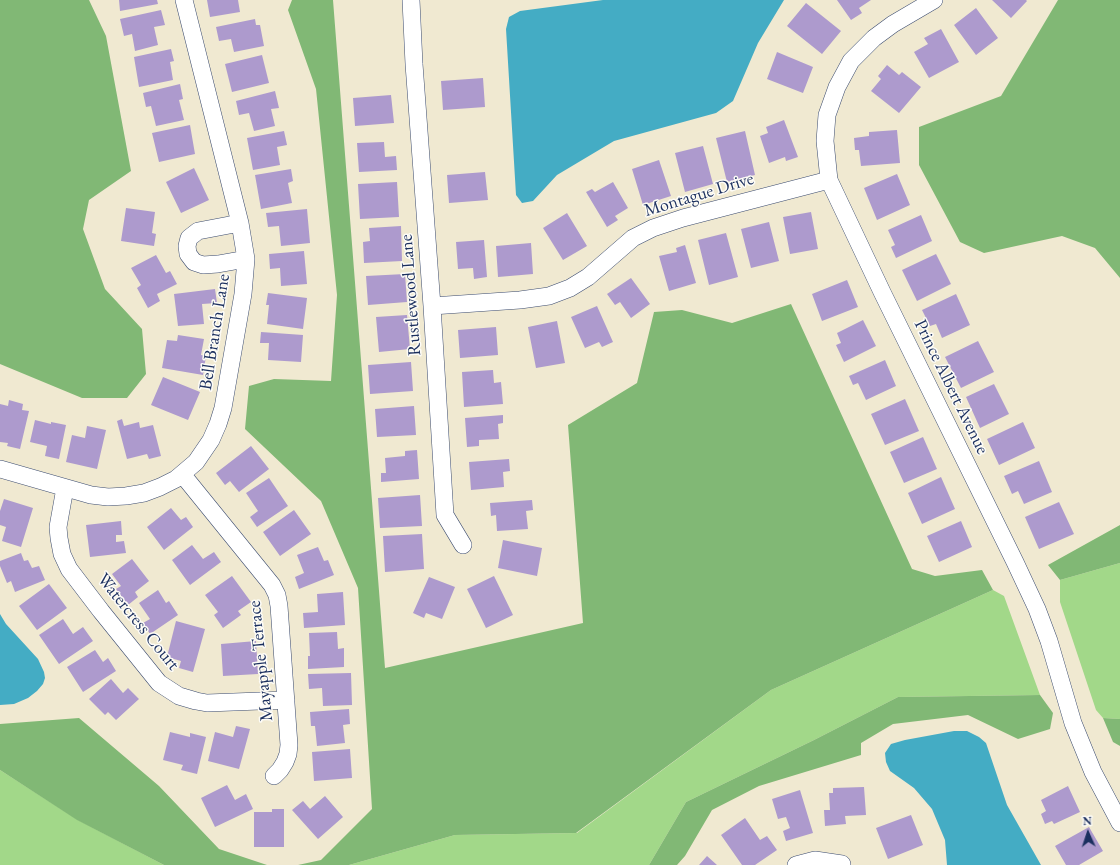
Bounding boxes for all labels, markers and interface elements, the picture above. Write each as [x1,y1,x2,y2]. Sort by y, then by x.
street label: Montague Drive [642,168,756,222]
street label: Rustlewood Lane [396,234,426,356]
street label: Bell Branch Lane [195,272,235,392]
street label: Prince Albert Avenue [909,316,993,458]
street label: Watercress Court [92,569,184,675]
street label: Mayapple Terrace [244,600,278,722]
north arrow [1068,813,1108,853]
text: N [1083,814,1092,828]

